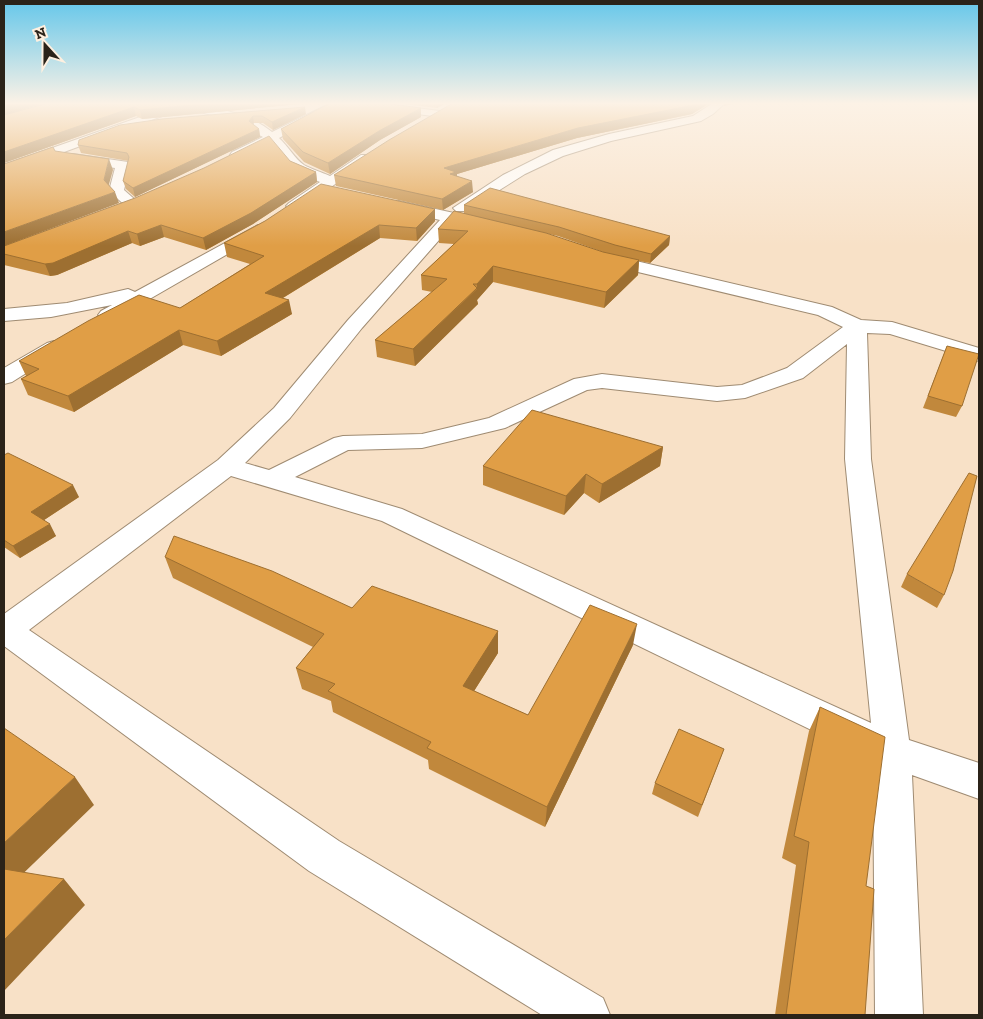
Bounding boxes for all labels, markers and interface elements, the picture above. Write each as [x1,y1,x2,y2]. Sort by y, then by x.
north arrow [20,20,70,70]
text: N [33,23,49,43]

